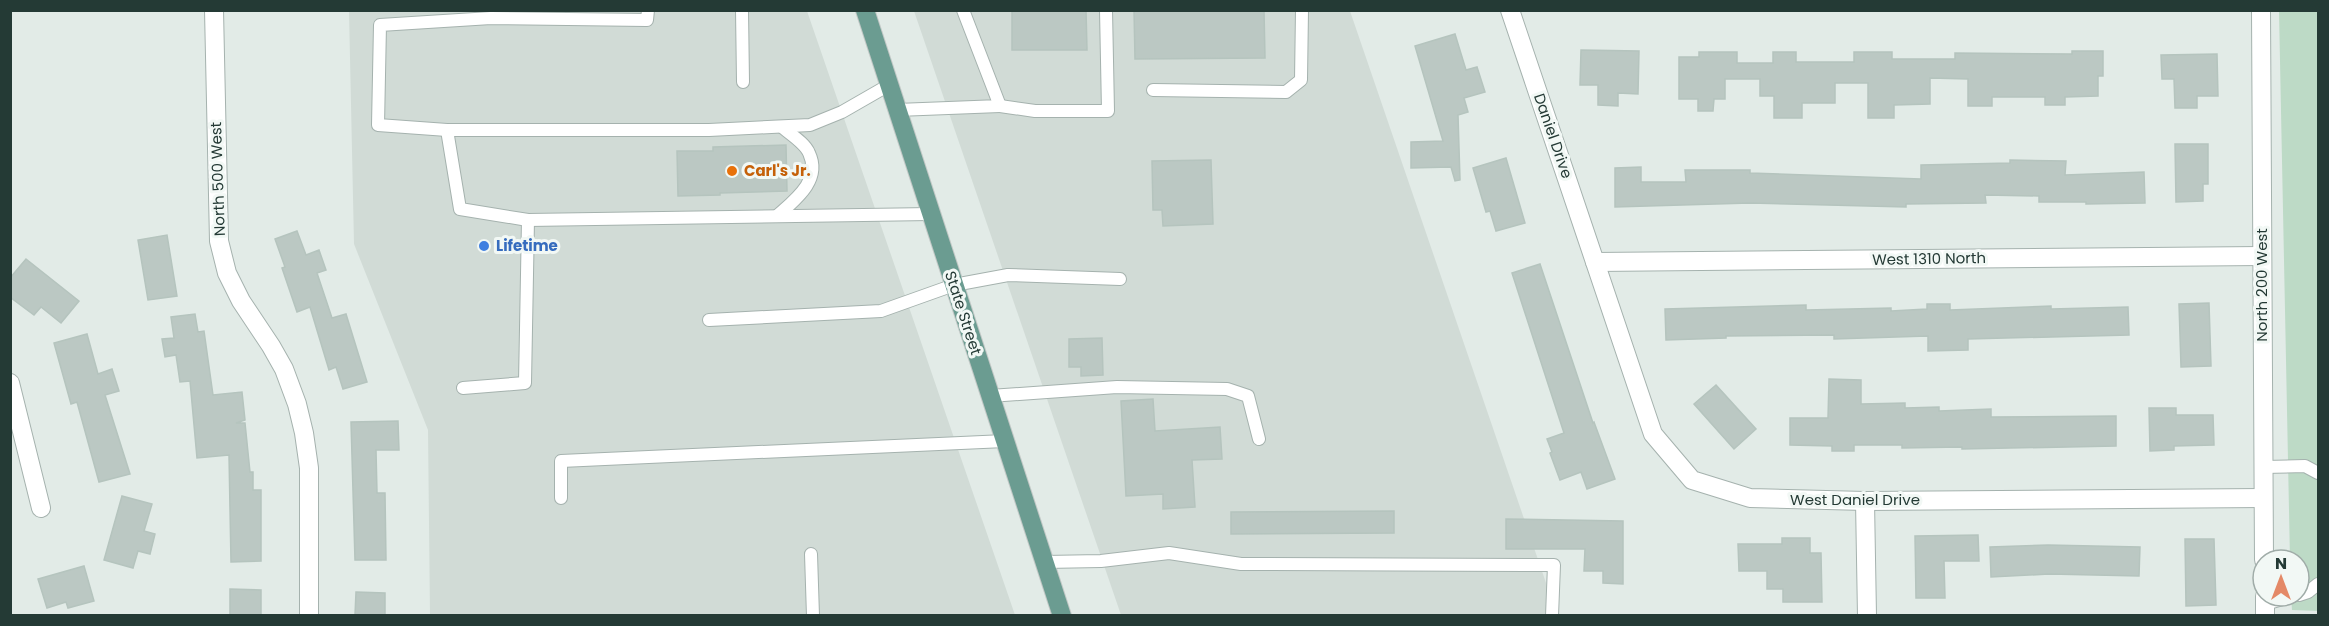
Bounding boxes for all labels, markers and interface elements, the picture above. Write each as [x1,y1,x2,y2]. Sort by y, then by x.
street label: Daniel Drive [1529,91,1578,181]
street label: North 500 West [205,122,230,237]
place label: Carl's Jr. [744,160,811,181]
marker: Carl's Jr. [725,164,739,178]
street label: North 200 West [2251,228,2272,342]
place label: Lifetime [496,235,558,256]
marker: Lifetime [477,239,491,253]
street label: West 1310 North [1872,247,1986,270]
street label: State Street [940,268,987,358]
street label: West Daniel Drive [1790,489,1920,510]
north arrow [2251,548,2311,608]
text: N [2275,552,2287,575]

